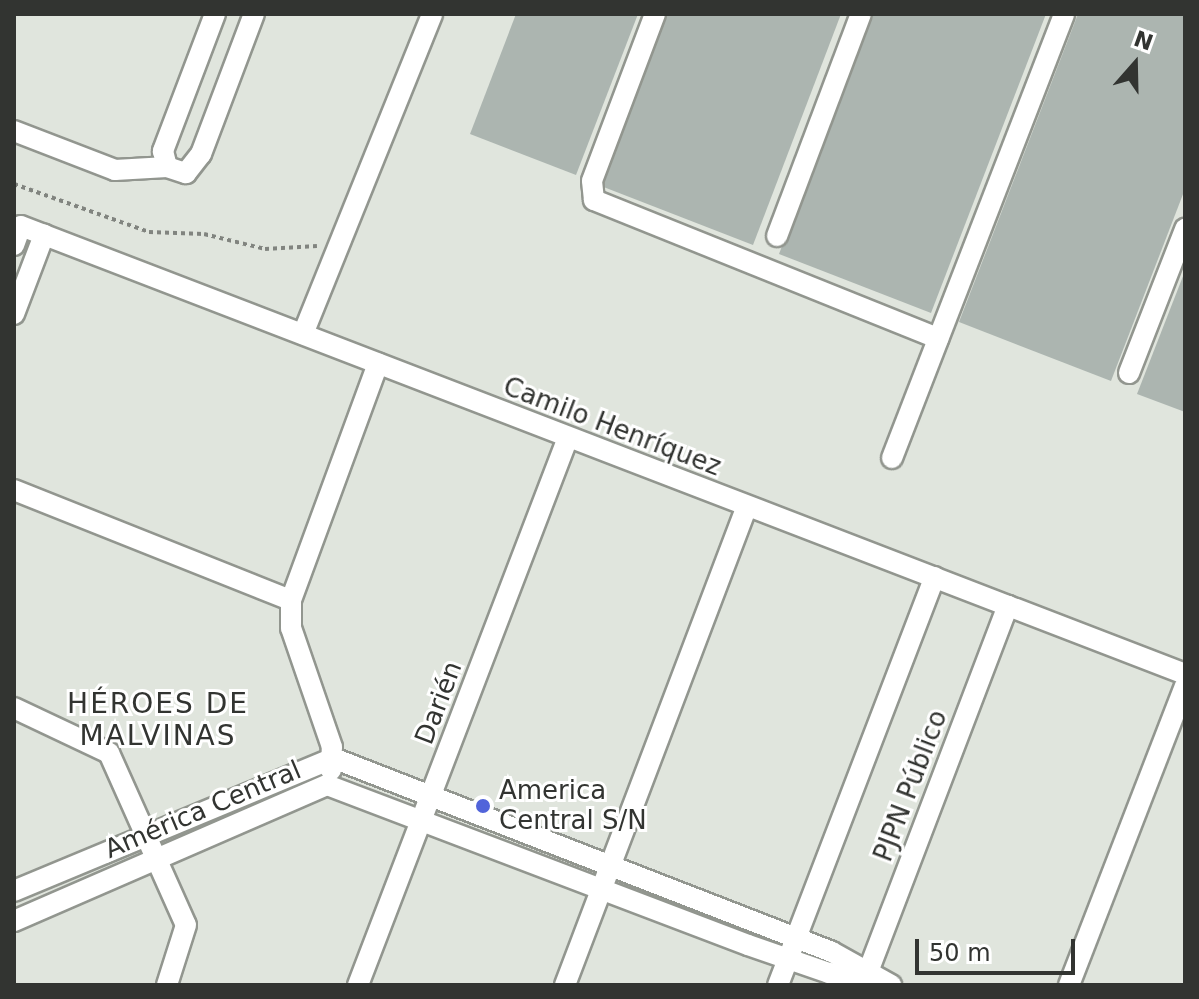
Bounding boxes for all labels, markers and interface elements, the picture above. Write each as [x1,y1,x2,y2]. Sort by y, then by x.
north arrow [1095,24,1175,104]
text: N [1130,26,1156,56]
street label: Camilo Henríquez [499,371,725,483]
street label: Darién [409,657,469,749]
district label: HÉROES DE MALVINAS [67,687,249,753]
street label: PJPN Público [868,706,954,866]
street label: América Central [100,755,306,865]
place label: America Central S/N [499,775,647,836]
marker: America Central S/N [474,797,492,815]
scale bar [919,923,1079,973]
text: 50 m [929,939,991,967]

